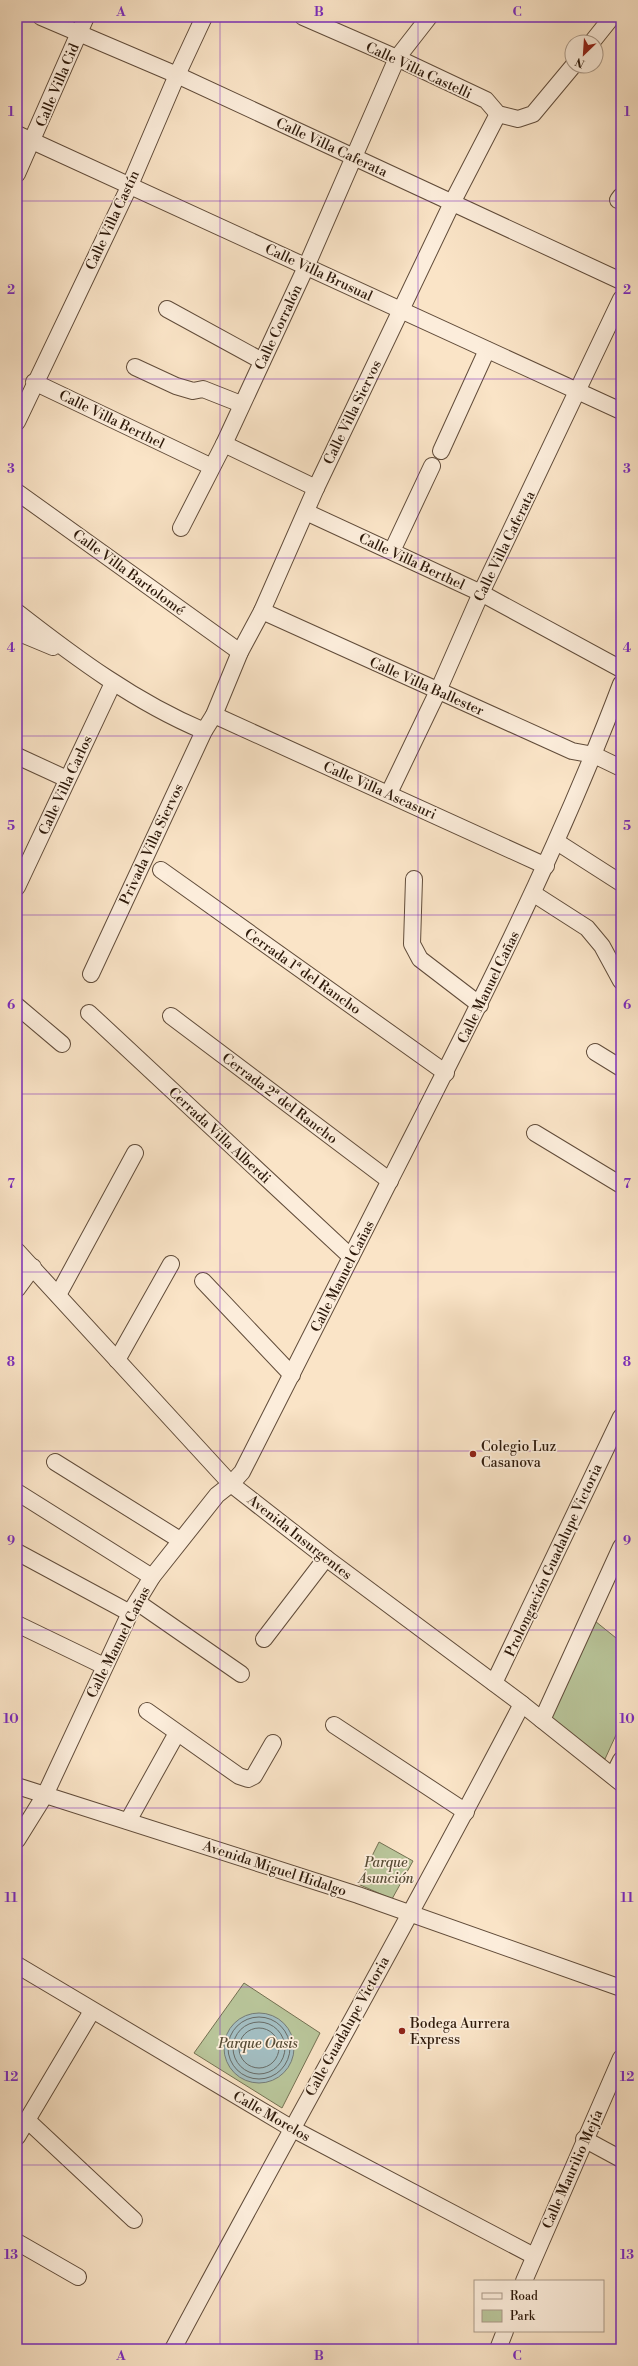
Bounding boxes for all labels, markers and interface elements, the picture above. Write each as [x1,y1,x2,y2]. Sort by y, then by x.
text: A [115,4,126,20]
text: B [314,4,324,20]
text: C [512,4,522,20]
north arrow [564,34,604,74]
street label: Calle Villa Castelli [363,38,475,103]
street label: Calle Villa Cid [32,41,84,130]
text: N [573,54,587,70]
text: 1 [8,104,15,120]
text: 1 [624,104,631,120]
street label: Calle Villa Caferata [273,114,391,182]
street label: Calle Villa Castín [82,167,144,273]
street label: Calle Villa Brusual [262,240,375,306]
street label: Calle Corralón [251,281,307,373]
text: 2 [7,282,15,298]
text: 2 [623,282,631,298]
street label: Calle Villa Siervos [320,357,386,468]
street label: Calle Villa Berthel [56,387,167,453]
text: 3 [7,461,15,477]
text: 3 [623,461,631,477]
street label: Calle Villa Caferata [470,487,540,605]
street label: Calle Villa Bartolomé [69,526,188,620]
street label: Calle Villa Berthel [356,529,468,594]
text: 4 [7,640,16,656]
text: 4 [623,640,632,656]
street label: Calle Villa Ballester [367,654,487,720]
street label: Calle Villa Carlos [35,733,97,838]
street label: Calle Villa Ascasuri [320,758,439,824]
street label: Privada Villa Siervos [116,781,188,908]
text: 5 [7,818,15,834]
text: 5 [623,818,631,834]
street label: Cerrada 1ª del Rancho [241,925,364,1019]
street label: Calle Manuel Cañas [454,928,524,1047]
text: 6 [7,997,15,1013]
text: 6 [623,997,631,1013]
street label: Cerrada 2ª del Rancho [218,1049,341,1148]
street label: Cerrada Villa Alberdi [164,1084,275,1188]
text: 7 [7,1176,15,1192]
text: 7 [623,1176,631,1192]
street label: Calle Manuel Cañas [307,1218,379,1335]
text: 8 [7,1354,15,1370]
text: 8 [623,1354,631,1370]
place label: Colegio Luz Casanova [481,1438,557,1472]
marker: Colegio Luz Casanova [468,1449,478,1459]
street label: Prolongación Guadalupe Victoria [501,1460,607,1660]
street label: Avenida Insurgentes [243,1491,355,1584]
text: 9 [7,1533,15,1549]
text: 9 [623,1533,631,1549]
street label: Calle Manuel Cañas [83,1584,155,1701]
text: 10 [3,1711,19,1727]
text: 10 [619,1711,635,1727]
street label: Avenida Miguel Hidalgo [200,1837,349,1901]
park label: Parque Asunción [356,1854,414,1888]
text: 11 [5,1890,18,1906]
text: 11 [621,1890,634,1906]
street label: Calle Guadalupe Victoria [302,1953,394,2100]
place label: Bodega Aurrera Express [409,2015,511,2049]
marker: Bodega Aurrera Express [397,2026,407,2036]
park label: Parque Oasis [217,2035,298,2053]
text: 12 [4,2069,18,2085]
text: 12 [620,2069,634,2085]
street label: Calle Morelos [230,2087,313,2146]
street label: Calle Maurilio Mejía [539,2106,608,2232]
text: 13 [4,2247,18,2263]
text: 13 [620,2247,634,2263]
legend [474,2280,604,2332]
text: Road [510,2289,538,2304]
text: Park [510,2309,536,2324]
text: A [115,2348,126,2364]
text: B [314,2348,324,2364]
text: C [512,2348,522,2364]

